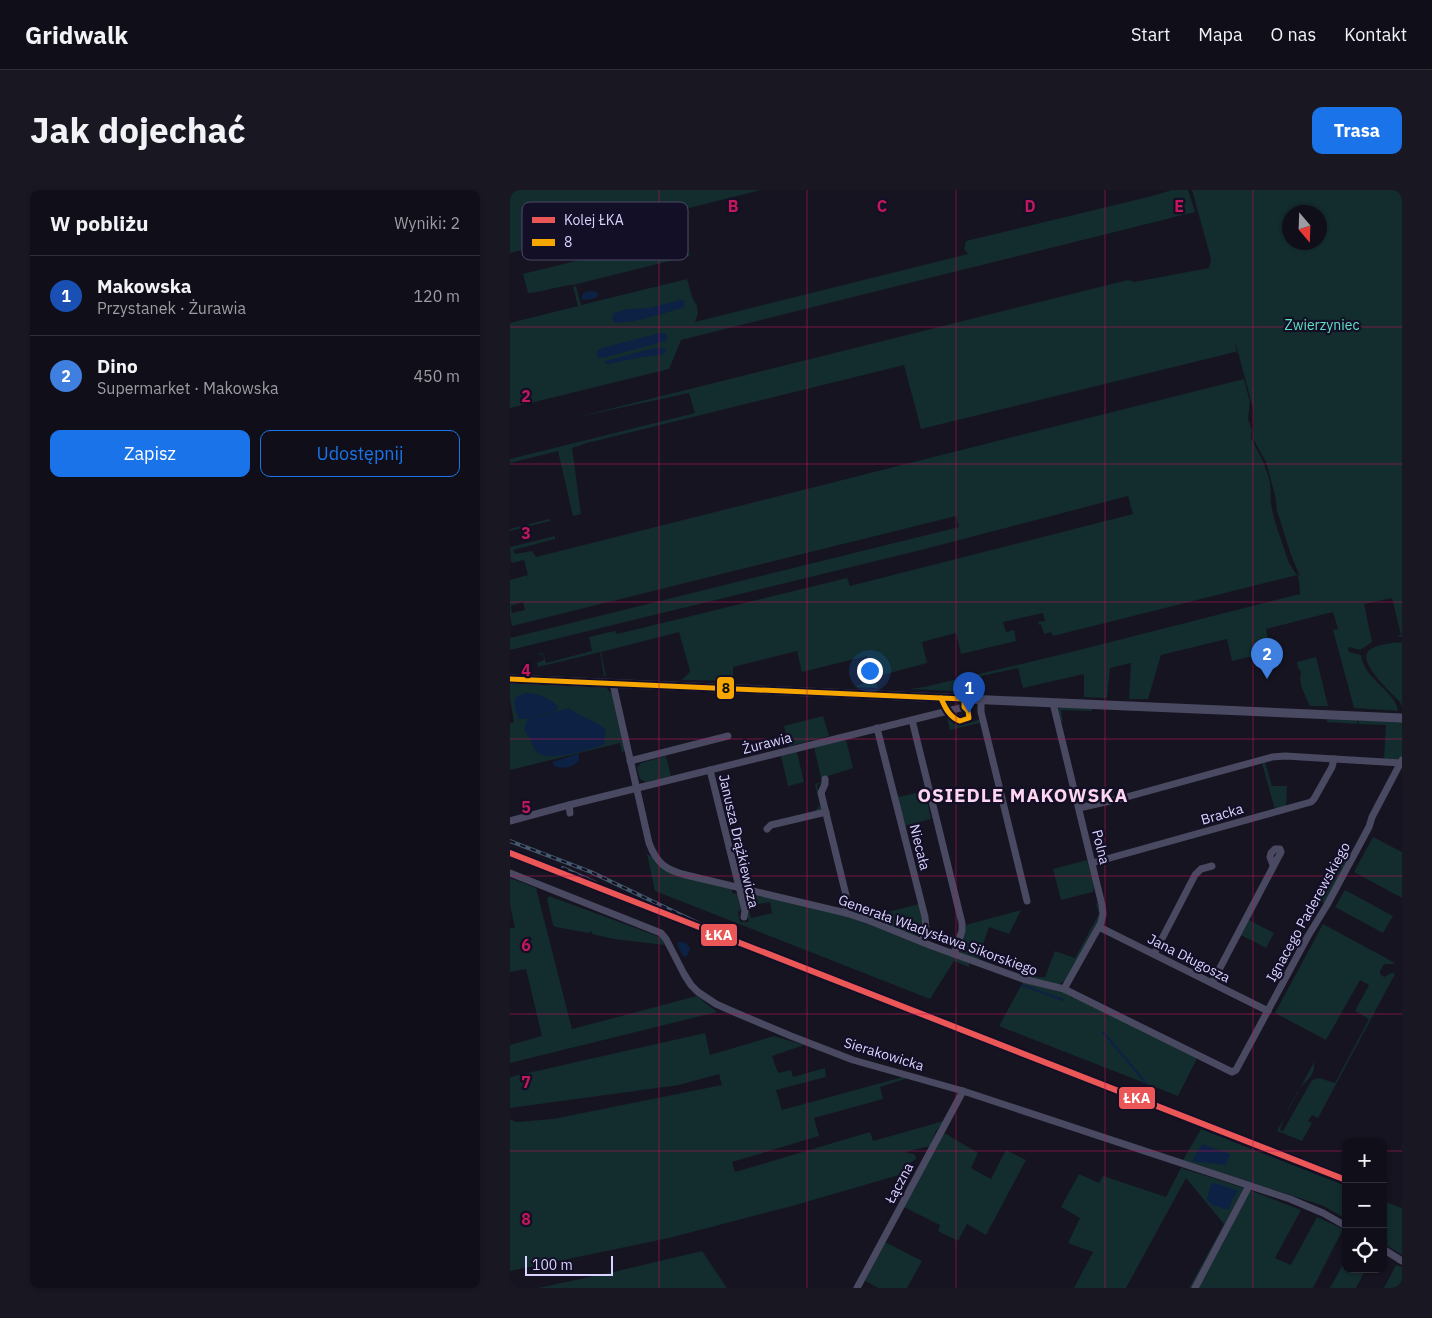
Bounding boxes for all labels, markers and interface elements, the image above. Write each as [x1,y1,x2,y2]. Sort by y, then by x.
text: Gridwalk [25,19,128,51]
text: Start [1131,23,1170,46]
text: Mapa [1198,23,1243,46]
text: O nas [1271,23,1316,46]
text: Kontakt [1344,23,1407,46]
text: Jak dojechać [30,107,246,153]
button: Trasa [1312,107,1402,154]
text: B [728,196,739,216]
text: C [877,196,887,216]
text: D [1024,196,1036,216]
text: E [1174,196,1184,216]
legend [522,202,688,260]
north arrow [1282,205,1327,250]
text: W pobliżu [50,209,149,237]
text: Kolej ŁKA [564,211,624,229]
text: Wyniki: 2 [394,213,460,233]
text: 8 [564,233,572,251]
text: Makowska [97,274,192,298]
text: 1 [61,286,71,306]
text: 120 m [413,286,460,306]
text: Przystanek · Żurawia [97,298,246,318]
park label: Zwierzyniec [1285,316,1359,334]
text: Dino [97,354,138,378]
text: 2 [61,366,71,386]
text: 450 m [413,366,460,386]
text: Supermarket · Makowska [97,378,279,398]
text: 2 [521,386,531,406]
button: Zapisz [50,430,250,477]
button: Udostępnij [260,430,460,477]
text: 3 [521,523,531,543]
pin: 2 [1251,638,1283,679]
your location [857,658,883,684]
text: 4 [521,660,531,680]
pin: 1 [953,672,985,713]
line badge: 8 [716,676,735,700]
text: 8 [722,679,730,697]
street label: Żurawia [740,728,794,758]
street label: Janusza Drążkiewicza [715,772,763,910]
district label: OSIEDLE MAKOWSKA [917,783,1129,807]
text: 5 [521,797,531,817]
street label: Bracka [1199,799,1246,829]
street label: Niecała [906,822,935,872]
street label: Polna [1088,828,1114,867]
street label: Ignacego Paderewskiego [1262,839,1354,985]
street label: Generała Władysława Sikorskiego [836,890,1040,980]
line badge: ŁKA [700,923,738,947]
text: ŁKA [705,926,733,944]
street label: Jana Długosza [1145,929,1234,987]
text: 6 [521,935,531,955]
street label: Sierakowicka [842,1033,927,1075]
text: 7 [521,1072,531,1092]
line badge: ŁKA [1118,1086,1156,1110]
text: ŁKA [1123,1089,1151,1107]
map controls [1342,1138,1387,1273]
button: + [1342,1138,1387,1183]
street label: Łączna [880,1159,917,1207]
button: − [1342,1183,1387,1228]
text: 8 [521,1209,531,1229]
button: locate [1342,1228,1387,1273]
scale bar [525,1253,612,1276]
text: 100 m [532,1256,573,1274]

